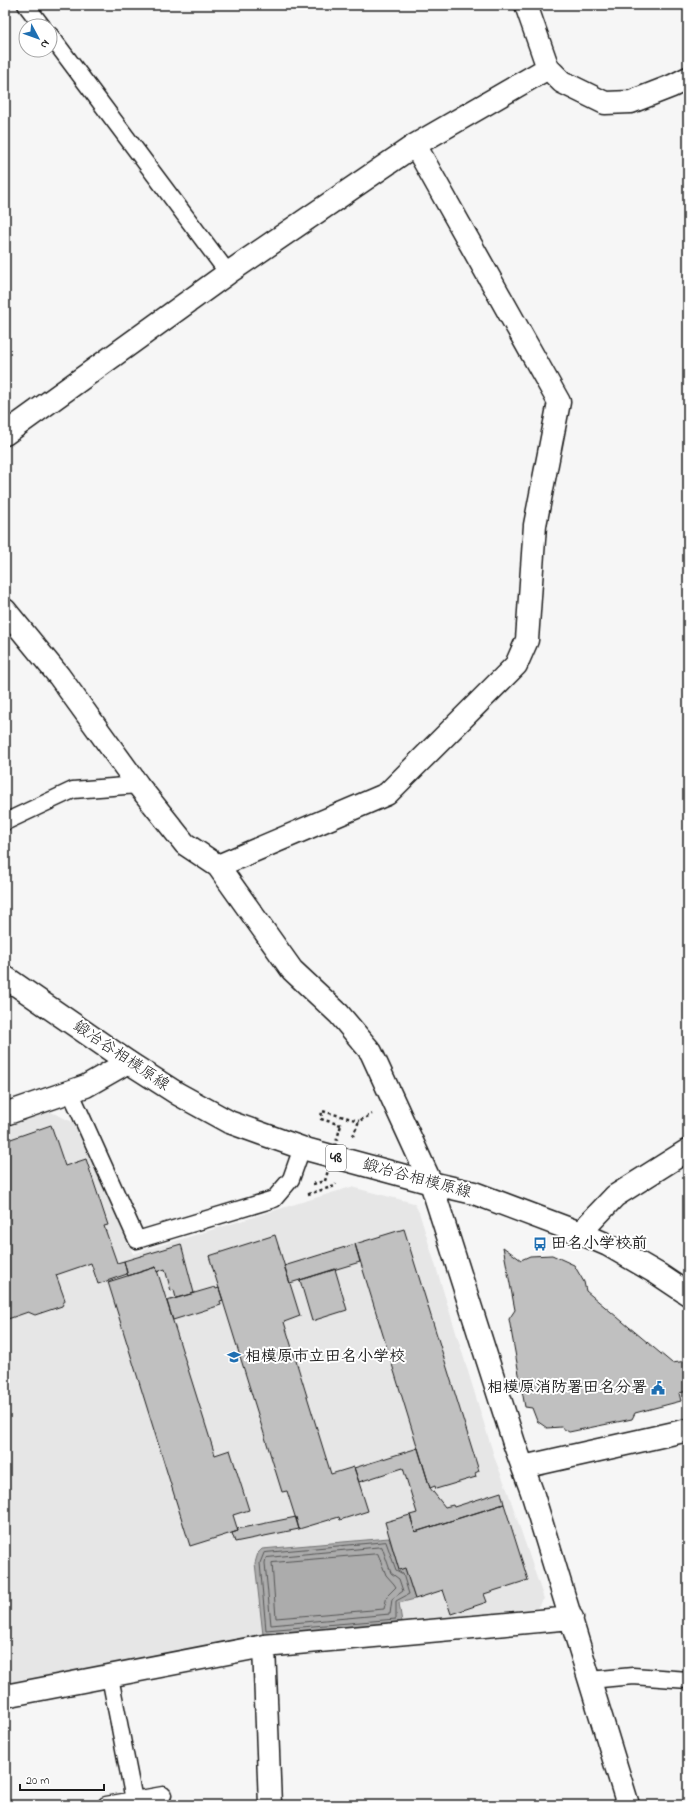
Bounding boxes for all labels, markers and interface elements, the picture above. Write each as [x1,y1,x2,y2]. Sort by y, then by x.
north arrow [18,18,58,58]
text: N [36,36,53,52]
street label: 鍛冶谷相模原線 [68,1015,174,1097]
road number: 48 [326,1145,346,1171]
street label: 鍛冶谷相模原線 [360,1153,474,1205]
place label: 田名小学校前 [551,1232,647,1256]
bus stop icon: 田名小学校前 [532,1236,548,1252]
place label: 相模原市立田名小学校 [245,1345,405,1369]
school or university icon: 相模原市立田名小学校 [226,1349,242,1365]
place label: 相模原消防署田名分署 [487,1376,647,1400]
public building icon: 相模原消防署田名分署 [650,1380,666,1396]
scale bar [20,1766,104,1792]
text: 20 m [26,1772,49,1790]

